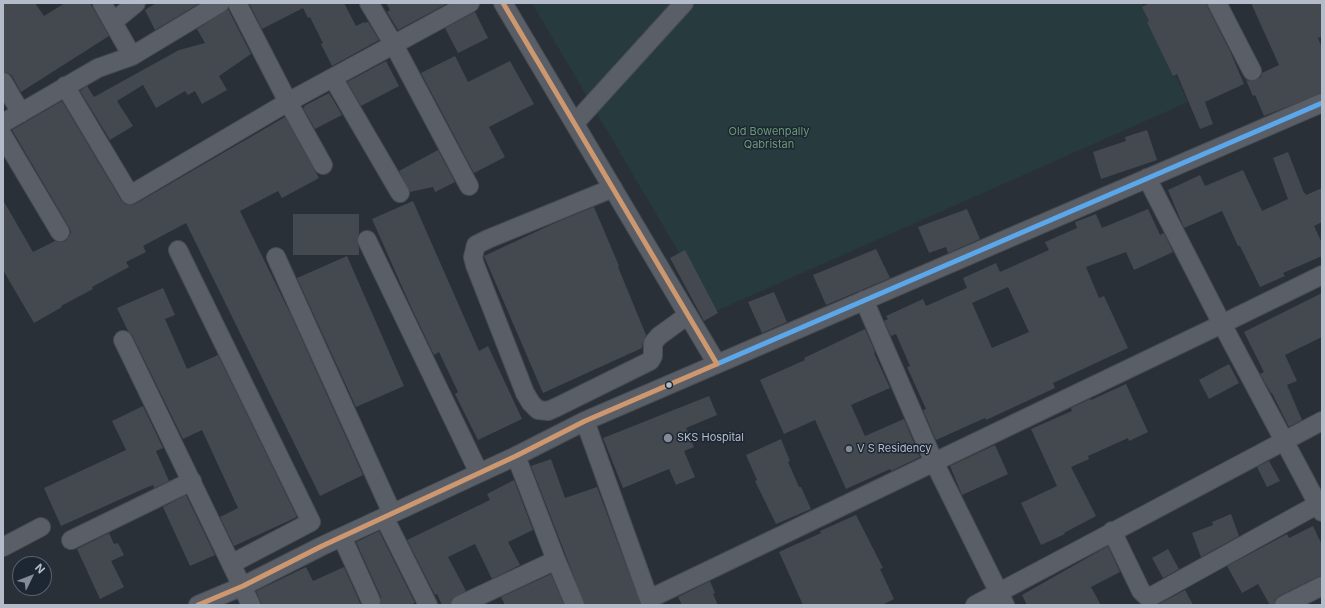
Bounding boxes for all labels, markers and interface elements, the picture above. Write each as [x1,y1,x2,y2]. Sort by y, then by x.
park label: Old Bowenpally Qabristan [729,125,809,151]
unlabelled marker [664,380,674,390]
place label: SKS Hospital [677,431,744,445]
marker: SKS Hospital [662,432,674,444]
place label: V S Residency [857,442,932,456]
marker: V S Residency [844,444,854,454]
north arrow [12,556,52,596]
text: N [32,561,48,576]

